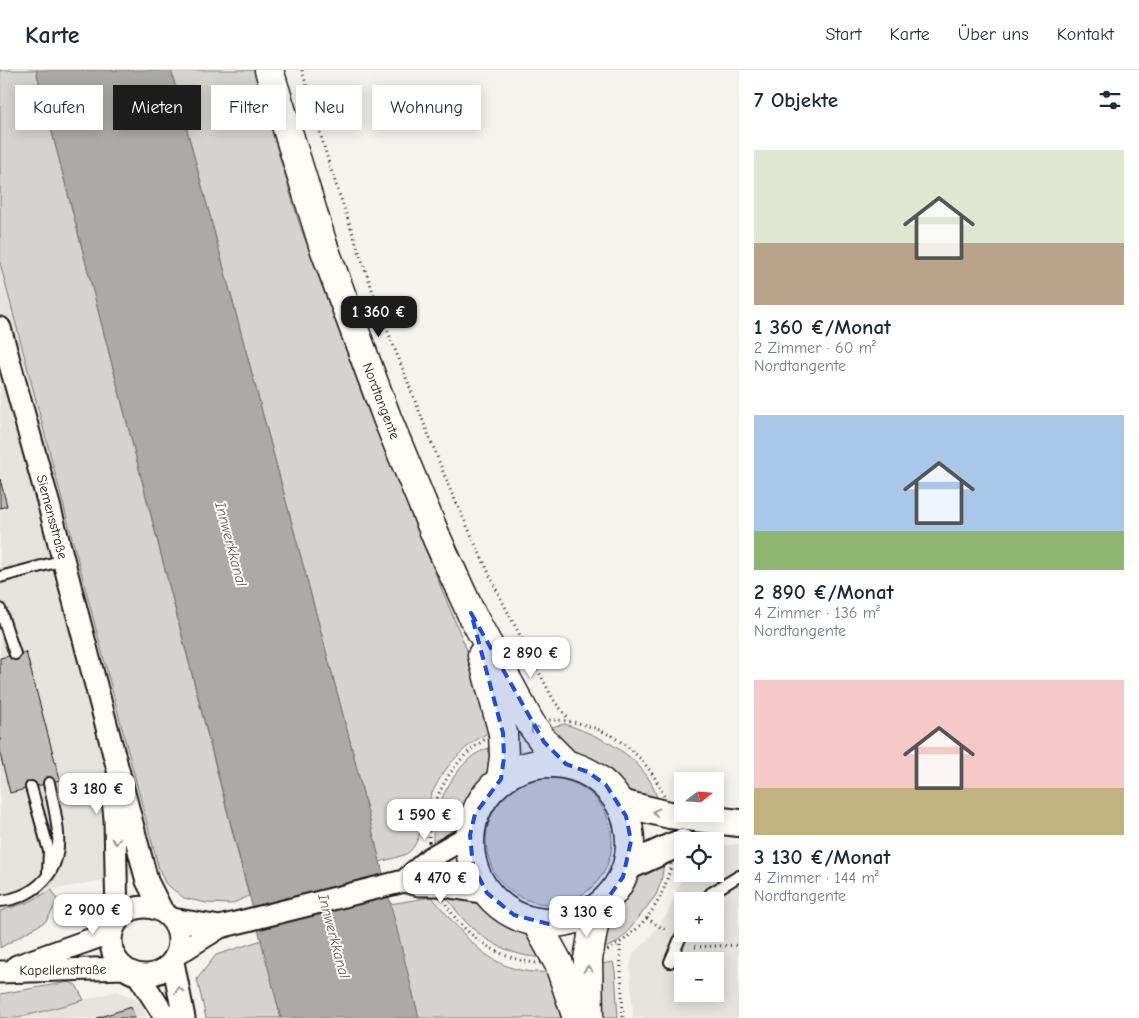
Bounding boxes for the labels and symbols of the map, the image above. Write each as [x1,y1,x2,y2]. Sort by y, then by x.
pin: 1 360 € [333,296,425,338]
street label: Nordtangente [359,360,403,442]
street label: Siemensstraße [33,473,71,561]
water label: Innwerkkanal [211,499,251,589]
pin: 2 890 € [485,636,577,679]
one-way arrow [531,724,540,734]
pin: 3 180 € [51,772,143,815]
north arrow [674,772,724,822]
pin: 1 590 € [379,798,471,841]
one-way arrow [652,807,661,818]
one-way arrow [110,838,121,846]
pin: 4 470 € [395,862,487,904]
water label: Innwerkkanal [314,891,354,981]
pin: 2 900 € [47,894,139,936]
pin: 3 130 € [541,896,633,938]
street label: Kapellenstraße [19,961,107,979]
one-way arrow [583,965,593,973]
one-way arrow [174,985,184,994]

